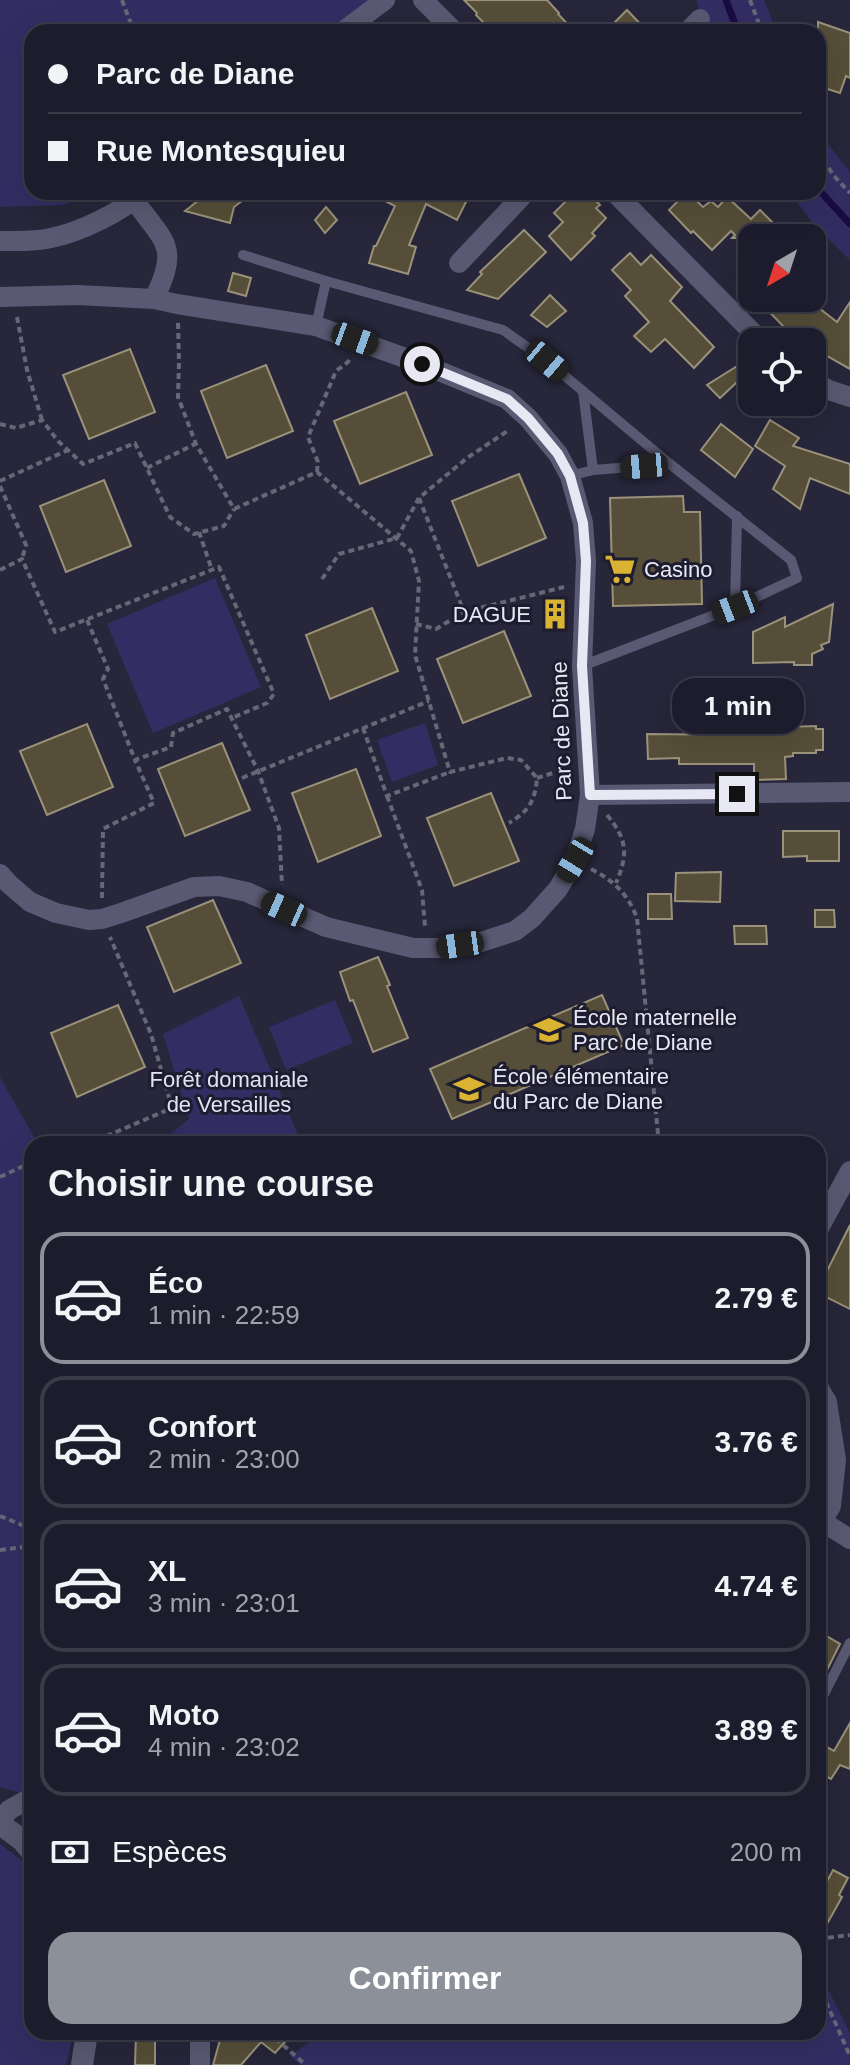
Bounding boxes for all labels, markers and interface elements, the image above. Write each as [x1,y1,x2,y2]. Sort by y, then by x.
text: Parc de Diane [96,57,294,90]
text: Rue Montesquieu [96,134,346,167]
north arrow [738,224,826,312]
map controls [738,224,826,416]
car [328,320,382,358]
button: locate [738,328,826,416]
car [521,336,573,386]
route start [404,346,440,382]
car [619,452,669,480]
supermarket icon: Casino [603,552,637,586]
place label: Casino [644,557,712,582]
car [708,587,762,627]
building icon: DAGUE [538,597,572,631]
place label: DAGUE [453,602,531,627]
street label: Parc de Diane [547,661,576,801]
callout: 1 min [671,678,803,734]
text: 1 min [704,691,772,721]
route end [719,776,755,812]
car [552,833,598,887]
car [257,888,311,930]
car [435,930,485,960]
place label: École maternelle Parc de Diane [573,1005,737,1055]
school or university icon: École maternelle Parc de Diane [532,1013,566,1047]
place label: École élémentaire du Parc de Diane [493,1064,669,1114]
park label: Forêt domaniale de Versailles [150,1067,308,1117]
school or university icon: École élémentaire du Parc de Diane [452,1072,486,1106]
text: Choisir une course [48,1163,374,1204]
icon: car [52,1262,124,1334]
text: Éco [148,1266,203,1299]
text: 2.79 € [715,1281,798,1314]
text: 1 min · 22:59 [148,1300,300,1330]
icon: car [52,1406,124,1478]
text: Confort [148,1410,256,1443]
text: 3.76 € [715,1425,798,1458]
text: 2 min · 23:00 [148,1444,300,1474]
icon: car [52,1550,124,1622]
text: XL [148,1554,186,1587]
text: 4.74 € [715,1569,798,1602]
text: 3 min · 23:01 [148,1588,300,1618]
icon: car [52,1694,124,1766]
text: Moto [148,1698,220,1731]
text: 3.89 € [715,1713,798,1746]
text: 4 min · 23:02 [148,1732,300,1762]
icon: cash [48,1830,92,1874]
text: Espèces [112,1835,227,1868]
text: 200 m [730,1837,802,1867]
button: Confirmer [48,1932,802,2024]

